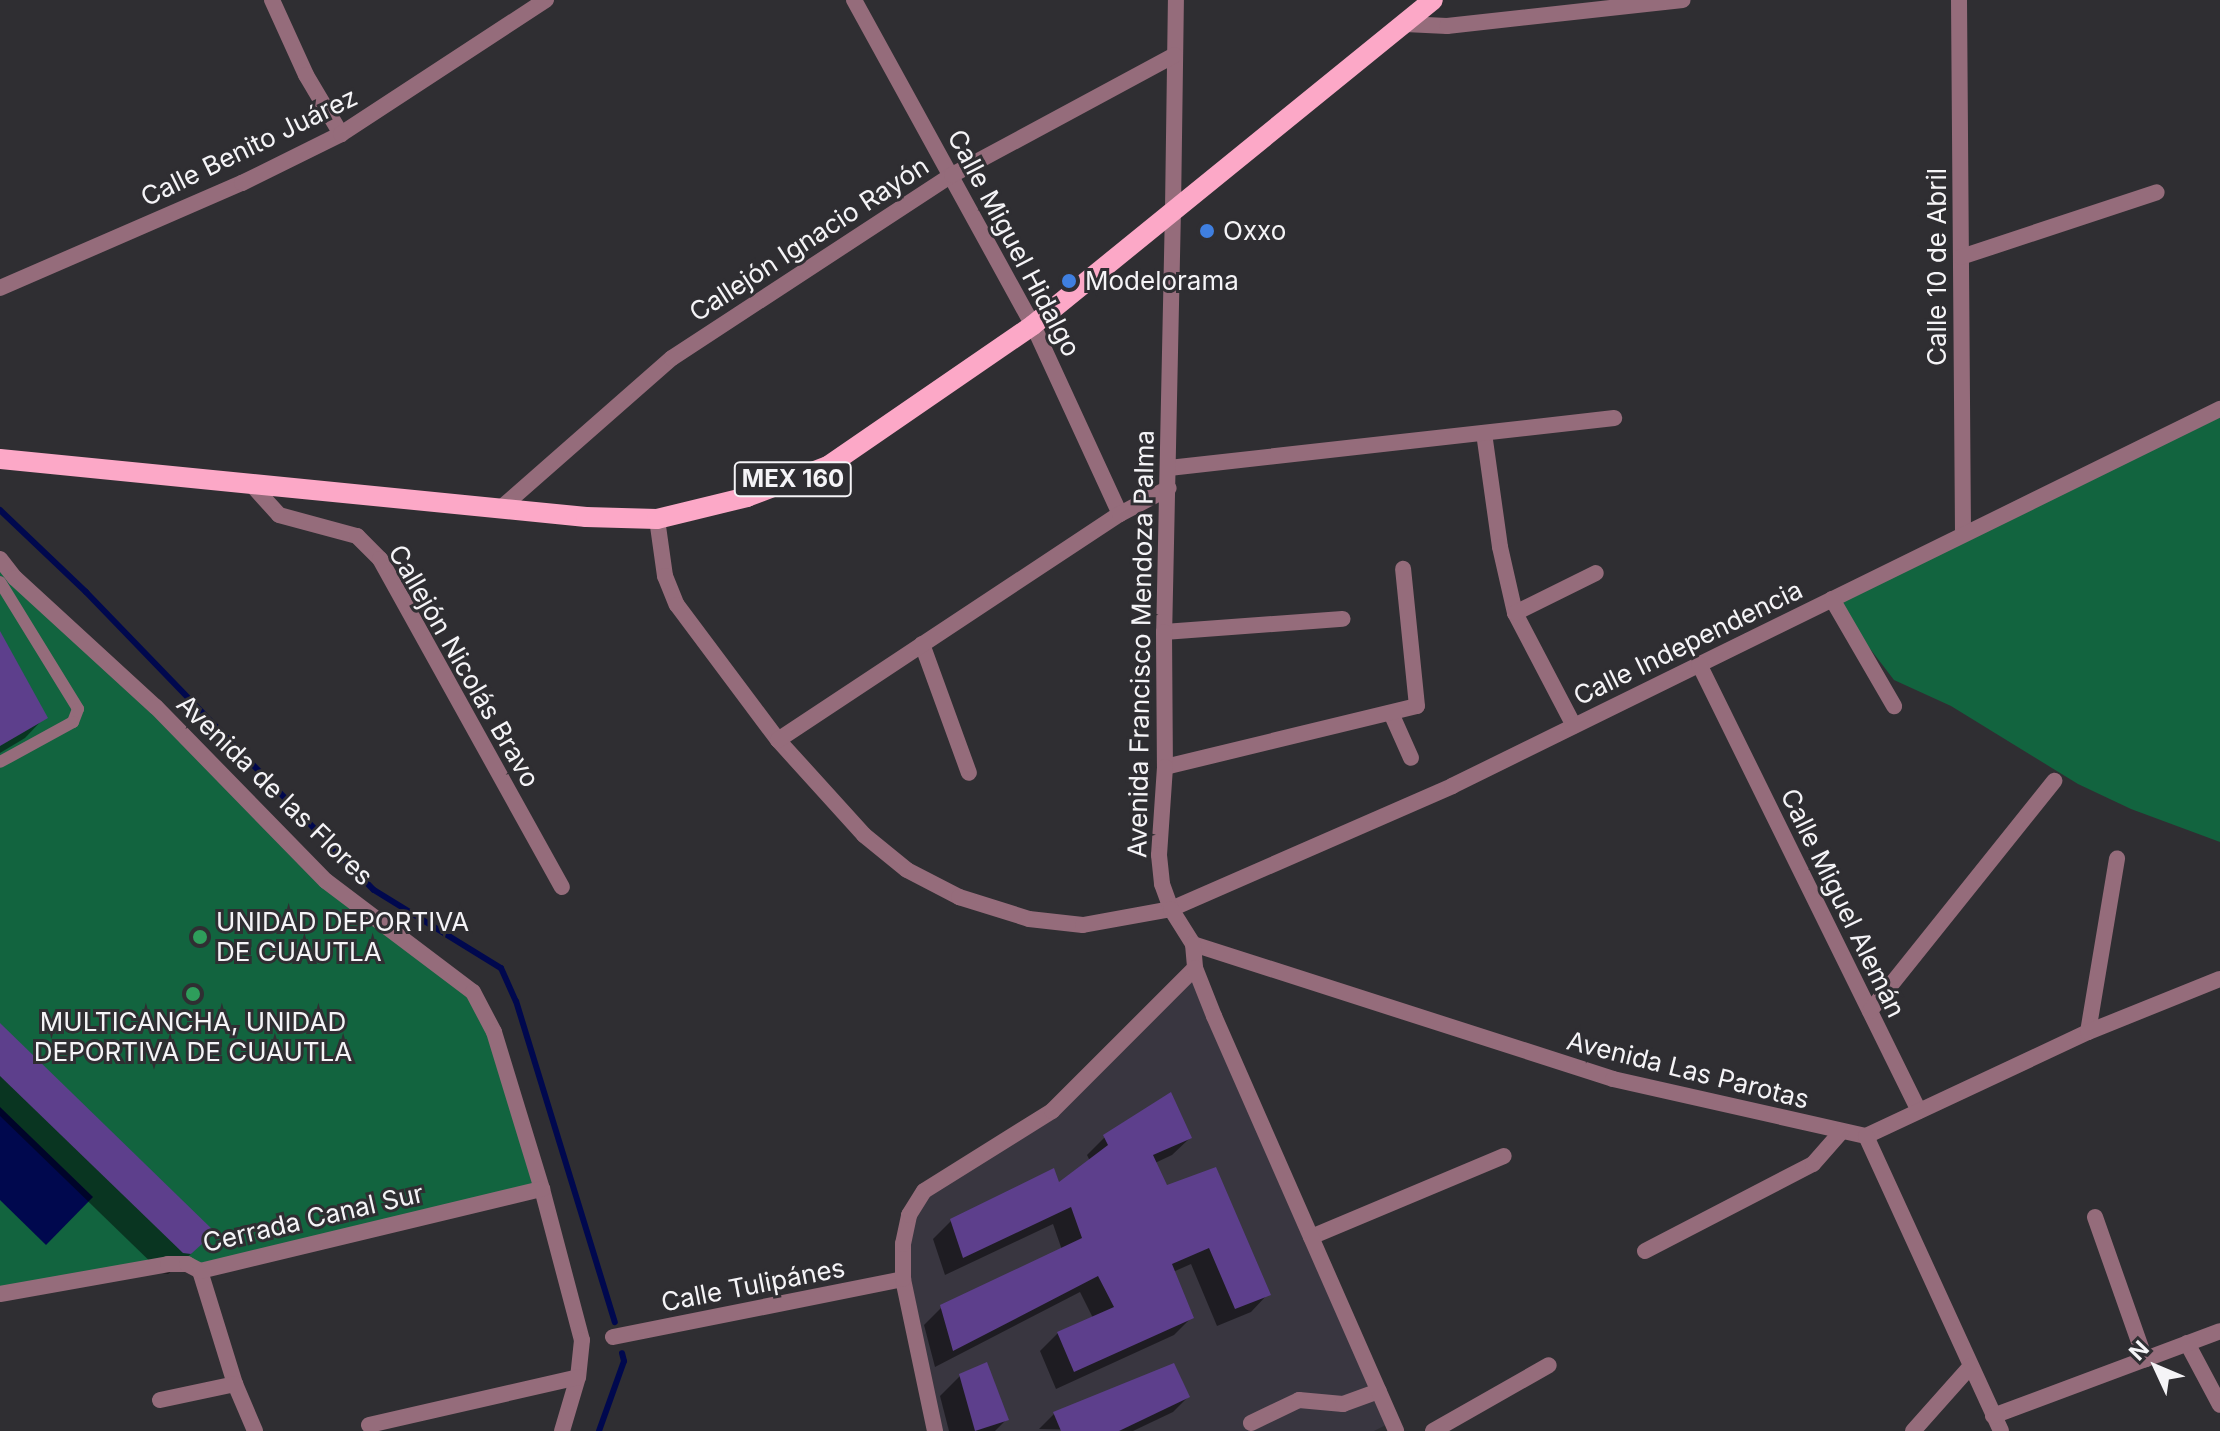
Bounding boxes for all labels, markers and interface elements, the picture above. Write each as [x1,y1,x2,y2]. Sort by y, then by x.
street label: Calle Benito Juárez [136,81,362,213]
street label: Calle Miguel Hidalgo [941,124,1087,362]
street label: Callejón Ignacio Rayón [684,150,934,328]
street label: Calle 10 de Abril [1921,168,1953,366]
place label: Oxxo [1223,215,1286,247]
marker: Oxxo [1198,222,1216,240]
place label: Modelorama [1085,265,1239,297]
marker: Modelorama [1060,272,1078,290]
street label: Avenida Francisco Mendoza Palma [1122,430,1160,858]
road number: MEX 160 [733,459,853,499]
street label: Callejón Nicolás Bravo [382,539,546,793]
street label: Calle Independencia [1568,574,1808,712]
street label: Avenida de las Flores [170,688,380,892]
street label: Calle Miguel Alemán [1774,784,1912,1022]
place label: UNIDAD DEPORTIVA DE CUAUTLA [216,906,469,968]
marker: UNIDAD DEPORTIVA DE CUAUTLA [191,928,209,946]
marker: MULTICANCHA, UNIDAD DEPORTIVA DE CUAUTLA [184,985,202,1003]
place label: MULTICANCHA, UNIDAD DEPORTIVA DE CUAUTLA [34,1006,352,1068]
street label: Avenida Las Parotas [1564,1025,1812,1115]
street label: Cerrada Canal Sur [200,1177,426,1259]
street label: Calle Tulipánes [658,1252,848,1318]
north arrow [2116,1327,2196,1407]
text: N [2124,1335,2154,1365]

